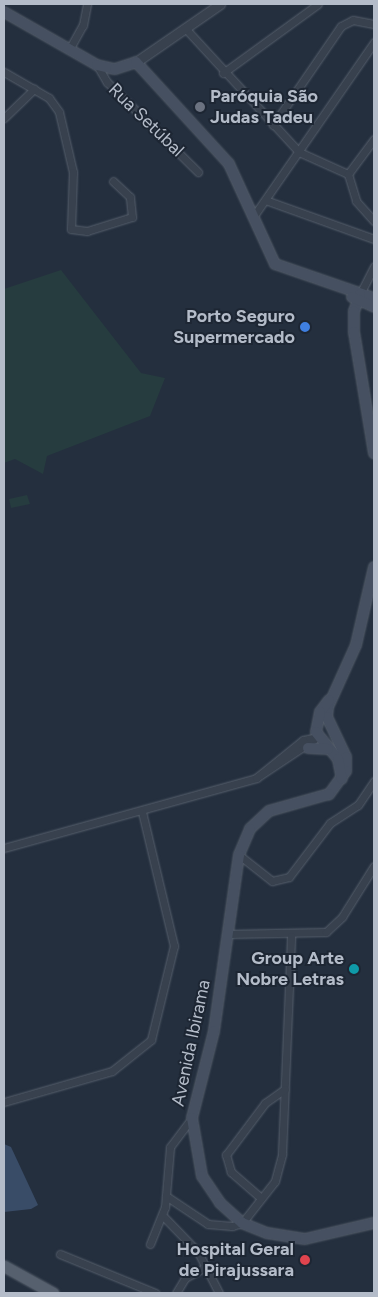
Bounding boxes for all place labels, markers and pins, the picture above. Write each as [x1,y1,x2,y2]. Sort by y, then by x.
place label: Paróquia São Judas Tadeu [210,86,318,128]
marker: Paróquia São Judas Tadeu [194,101,206,113]
place label: Porto Seguro Supermercado [173,306,295,348]
marker: Porto Seguro Supermercado [299,321,311,333]
place label: Group Arte Nobre Letras [236,948,344,991]
marker: Group Arte Nobre Letras [348,963,360,975]
place label: Hospital Geral de Pirajussara [177,1239,294,1282]
marker: Hospital Geral de Pirajussara [298,1253,312,1267]

